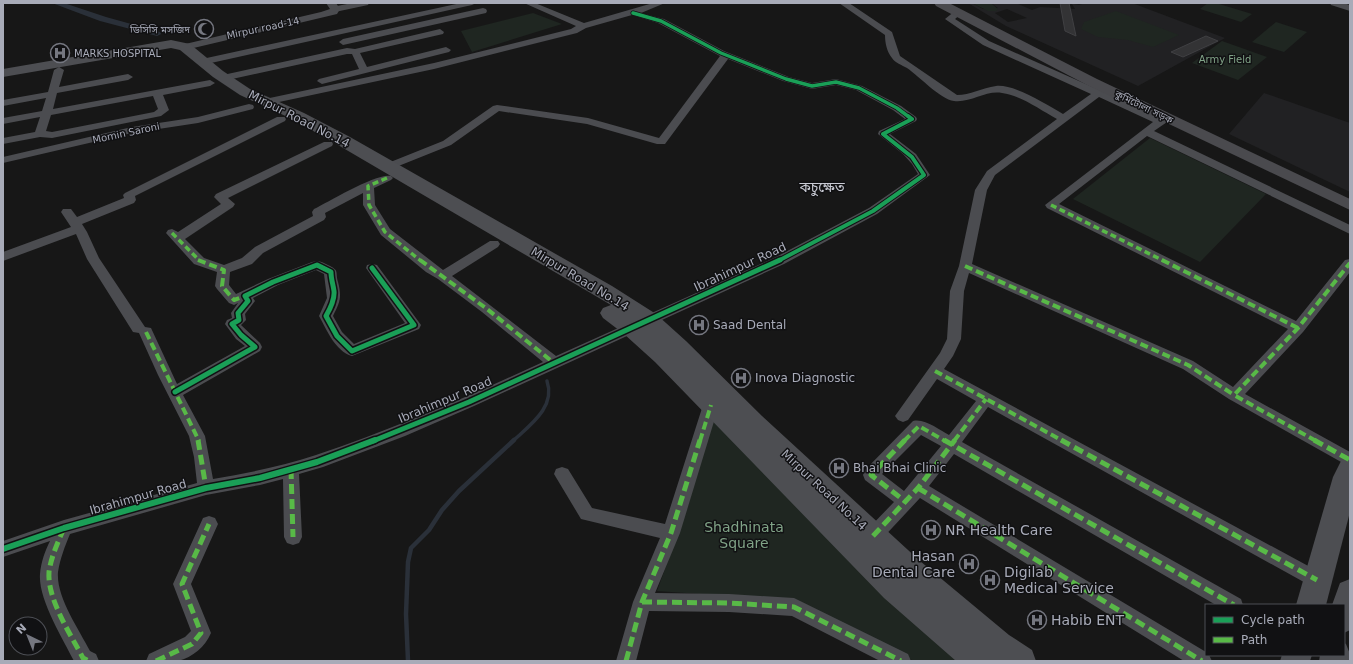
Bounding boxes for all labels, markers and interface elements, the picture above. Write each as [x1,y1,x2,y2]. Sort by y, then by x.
street label: Mirpur road-14 [226,15,300,41]
mosque icon: ডিসিসি মসজিদ [193,18,215,40]
place label: ডিসিসি মসজিদ [129,24,190,35]
hospital icon: MARKS HOSPITAL [49,42,71,64]
place label: MARKS HOSPITAL [74,48,161,59]
park label: Army Field [1199,54,1251,65]
street label: Mirpur Road No.14 [246,87,352,151]
street label: কুর্মিটোলা সড়ক [1112,88,1176,127]
street label: Momin Saroni [91,121,161,145]
district label: কচুক্ষেত [798,179,846,197]
street label: Ibrahimpur Road [692,239,788,295]
street label: Mirpur Road No.14 [529,244,631,314]
hospital icon: Saad Dental [688,314,710,336]
place label: Saad Dental [713,318,786,332]
hospital icon: Inova Diagnostic [730,367,752,389]
place label: Inova Diagnostic [755,371,855,385]
street label: Ibrahimpur Road [396,374,494,426]
street label: Mirpur Road No.14 [778,447,870,533]
hospital icon: Bhai Bhai Clinic [828,457,850,479]
place label: Bhai Bhai Clinic [853,461,946,475]
street label: Ibrahimpur Road [88,476,188,518]
park label: Shadhinata Square [704,519,784,551]
hospital icon: NR Health Care [920,519,942,541]
place label: NR Health Care [945,522,1053,538]
place label: Hasan Dental Care [872,548,955,580]
hospital icon: Hasan Dental Care [958,553,980,575]
place label: Digilab Medical Service [1004,564,1114,596]
hospital icon: Digilab Medical Service [979,569,1001,591]
legend [1205,604,1345,656]
hospital icon: Habib ENT [1026,609,1048,631]
place label: Habib ENT [1051,612,1125,628]
text: Cycle path [1241,613,1305,627]
north arrow [8,616,48,656]
text: N [14,621,29,637]
text: Path [1241,633,1267,647]

